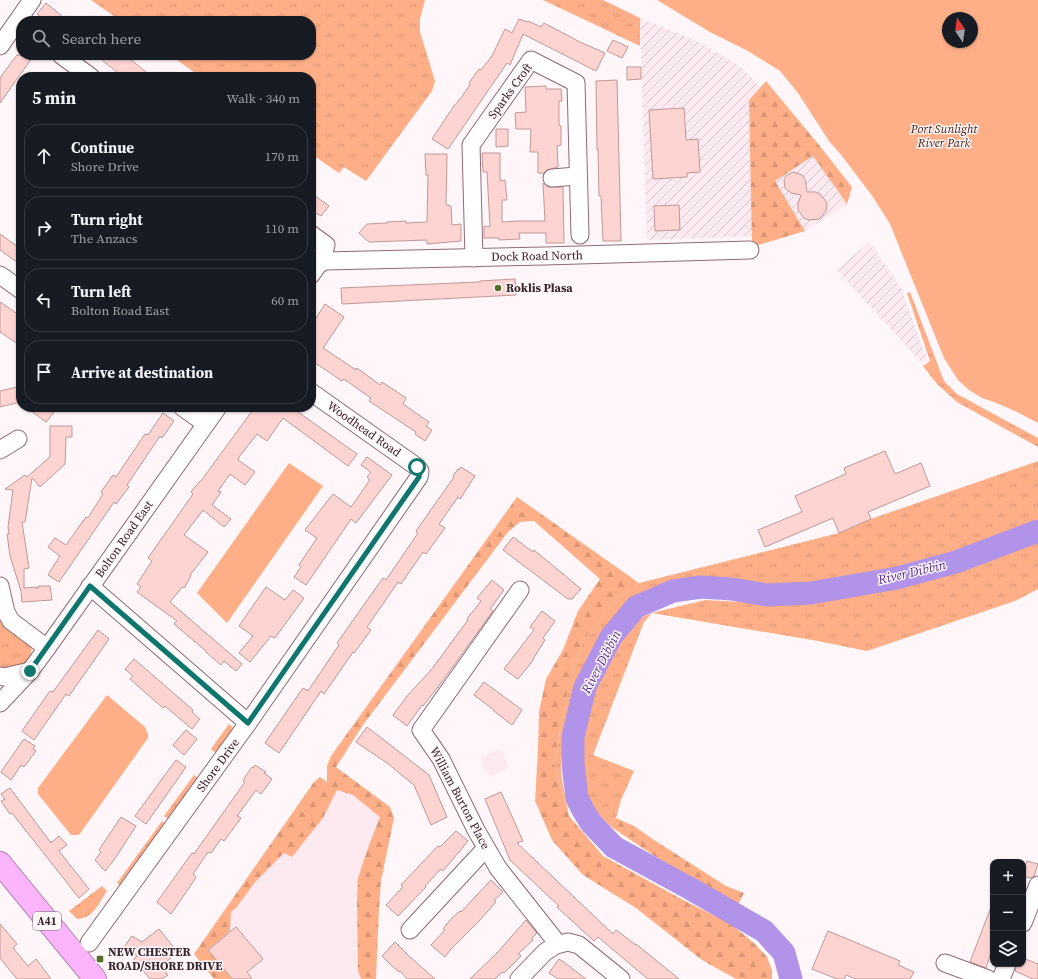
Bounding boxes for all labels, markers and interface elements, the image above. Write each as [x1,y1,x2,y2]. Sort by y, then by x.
north arrow [942,12,978,48]
search box [16,16,316,60]
icon: search [30,27,52,49]
text: Search here [62,28,141,49]
street label: Sparks Croft [484,60,536,122]
text: 5 min [32,86,76,110]
text: Walk · 340 m [227,90,300,107]
park label: Port Sunlight River Park [910,121,978,151]
text: Continue [71,137,134,158]
icon: ahead [33,145,55,167]
text: 170 m [265,148,299,165]
text: Shore Drive [71,158,139,175]
text: Turn right [71,209,143,230]
icon: right [33,217,55,239]
text: 110 m [265,220,299,237]
text: The Anzacs [71,230,137,247]
street label: Dock Road North [491,247,583,265]
place label: Roklis Plasa [506,280,573,296]
text: Turn left [71,281,131,302]
marker: Roklis Plasa [493,283,503,293]
icon: left [33,289,55,311]
text: 60 m [271,292,299,309]
text: Bolton Road East [71,302,169,319]
icon: arrive [33,361,55,383]
text: Arrive at destination [71,362,213,383]
street label: Woodhead Road [324,398,404,461]
route start [408,458,426,476]
street label: Bolton Road East [91,497,157,581]
water label: River Dibbin [875,556,948,588]
water label: River Dibbin [577,627,625,697]
route end [21,662,39,680]
street label: Shore Drive [193,735,243,795]
street label: William Burton Place [426,744,494,852]
map controls [990,859,1026,967]
button: + [990,859,1026,895]
button: − [990,895,1026,931]
road number: A41 [33,912,61,930]
button: layers [990,931,1026,967]
place label: NEW CHESTER ROAD/SHORE DRIVE [108,944,222,974]
marker: NEW CHESTER ROAD/SHORE DRIVE [95,954,105,964]

